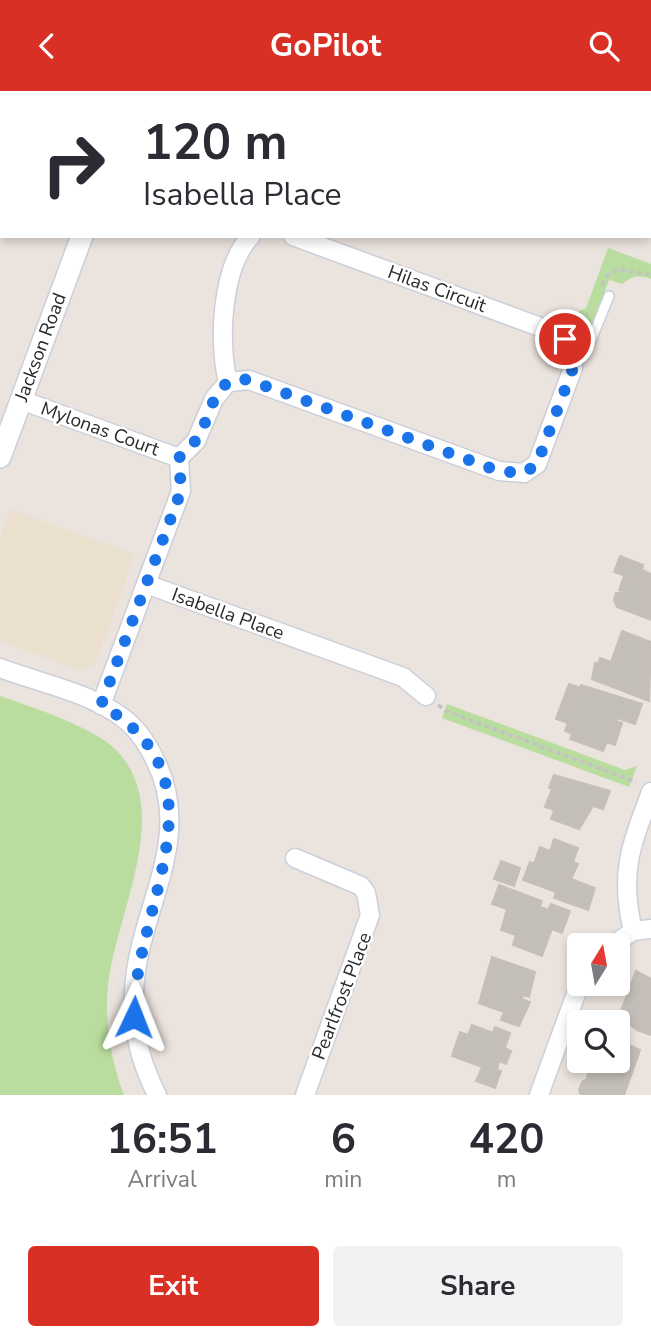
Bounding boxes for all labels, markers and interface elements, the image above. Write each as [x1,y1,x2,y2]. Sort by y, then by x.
text: GoPilot [270,24,381,67]
icon: back [28,27,66,65]
icon: search [585,27,623,65]
text: 120 m [143,109,287,176]
icon: right [28,119,119,210]
text: Isabella Place [143,173,342,216]
street label: Hilas Circuit [384,259,490,319]
street label: Jackson Road [8,289,73,406]
pin [535,309,595,369]
icon: arrive [546,320,584,358]
street label: Mylonas Court [37,396,163,463]
street label: Isabella Place [168,582,288,646]
street label: Pearlfrost Place [306,928,378,1064]
north arrow [567,933,630,996]
map controls [567,933,630,1073]
position arrow [97,980,171,1054]
button: search [567,1010,630,1073]
text: 16:51 [107,1111,218,1168]
text: 6 [331,1111,356,1168]
text: 420 [469,1111,544,1168]
text: Arrival [128,1164,197,1195]
text: min [324,1164,362,1195]
text: m [497,1164,517,1195]
button: Exit [28,1246,319,1326]
button: Share [333,1246,623,1326]

